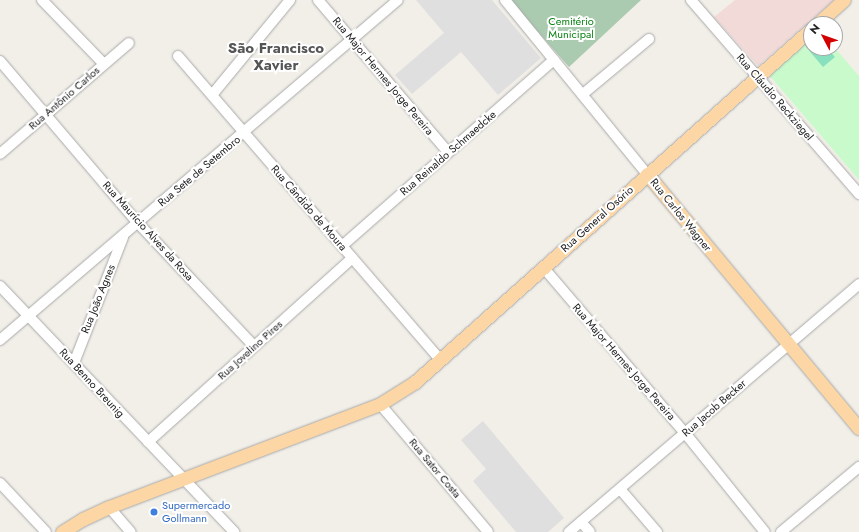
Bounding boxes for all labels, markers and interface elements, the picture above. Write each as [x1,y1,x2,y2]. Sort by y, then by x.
street label: Rua Major Hermes Jorge Pereira [330,14,436,138]
park label: Cemitério Municipal [548,15,594,41]
north arrow [803,16,843,56]
text: N [806,20,824,37]
district label: São Francisco Xavier [228,39,324,74]
street label: Rua Cláudio Reckziegel [734,51,816,143]
street label: Rua Antônio Carlos [26,64,102,132]
street label: Rua Reinaldo Schmaedcke [397,108,499,198]
street label: Rua Sete de Setembro [155,133,243,209]
street label: Rua Cândido de Moura [268,163,350,253]
street label: Rua Carlos Wagner [648,176,714,254]
street label: Rua Maurício Alves da Rosa [100,179,196,283]
street label: Rua General Osório [558,183,636,255]
street label: Rua João Agnes [78,263,118,335]
street label: Rua Major Hermes Jorge Pereira [570,301,678,423]
street label: Rua Jovelino Pires [215,318,285,382]
street label: Rua Benno Breunig [57,346,127,420]
street label: Rua Jacob Becker [679,377,749,439]
street label: Rua Sator Costa [406,436,464,500]
place label: Supermercado Gollmann [162,499,230,525]
marker: Supermercado Gollmann [149,507,159,517]

